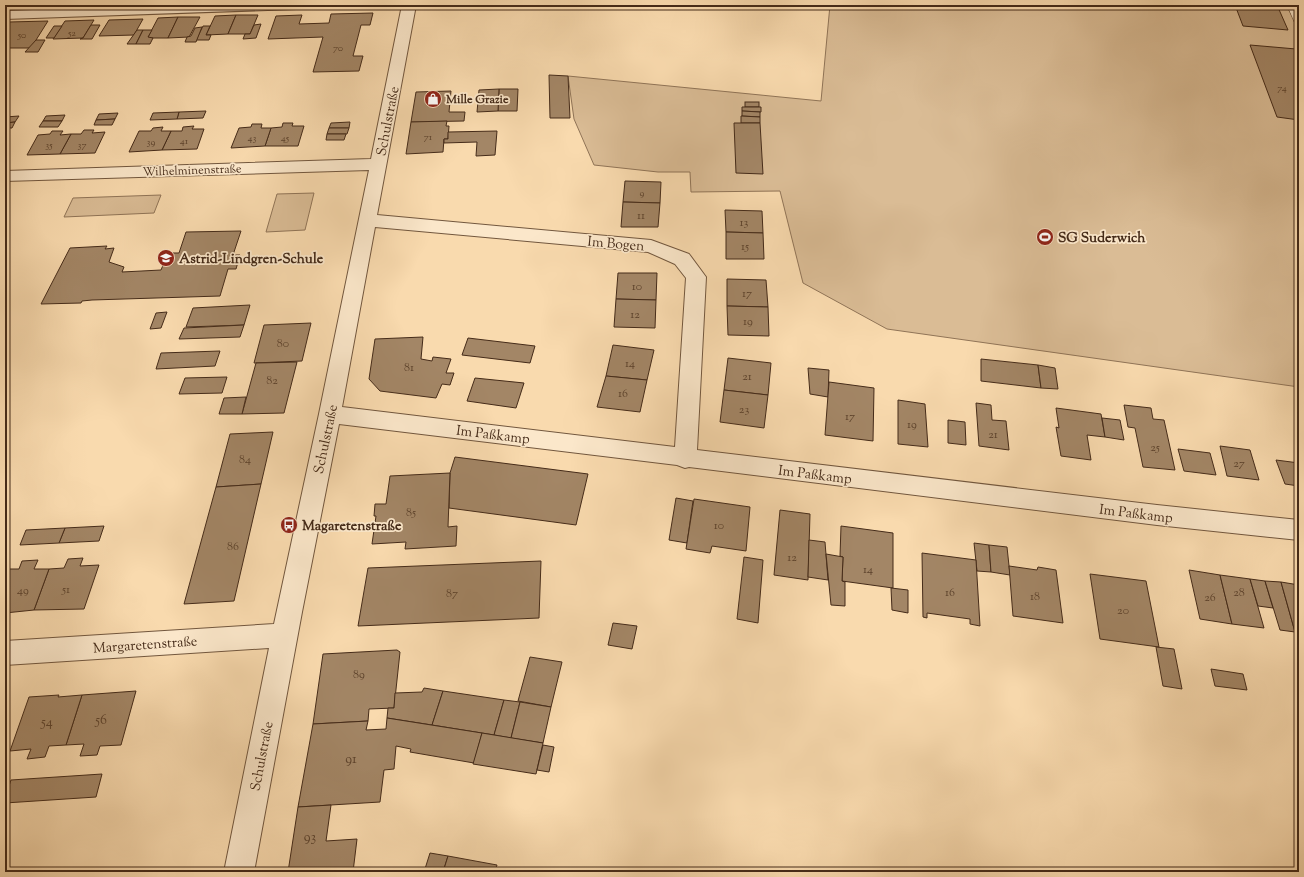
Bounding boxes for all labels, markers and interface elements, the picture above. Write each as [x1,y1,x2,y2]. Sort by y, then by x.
house number: 52 [67,26,76,41]
house number: 50 [17,28,26,43]
house number: 70 [333,41,343,56]
house number: 74 [1277,81,1287,96]
street label: Schulstraße [372,85,406,158]
shop icon: Mille Grazie [423,89,443,109]
place label: Mille Grazie [445,91,509,109]
house number: 71 [424,130,433,145]
house number: 43 [247,131,257,146]
house number: 45 [281,131,290,146]
house number: 41 [180,134,189,149]
house number: 39 [147,135,156,150]
house number: 35 [45,138,53,153]
house number: 37 [77,138,87,153]
street label: Wilhelminenstraße [142,160,242,182]
house number: 9 [640,186,645,201]
house number: 11 [637,207,645,225]
house number: 13 [740,214,749,232]
sports icon: SG Suderwich [1035,227,1055,247]
place label: SG Suderwich [1058,229,1146,249]
street label: Im Bogen [586,233,645,257]
house number: 15 [741,238,749,256]
school or university icon: Astrid-Lindgren-Schule [156,248,176,268]
place label: Astrid-Lindgren-Schule [179,250,324,270]
house number: 10 [632,278,642,296]
house number: 17 [742,285,752,303]
house number: 12 [630,306,640,324]
house number: 19 [743,313,753,331]
house number: 80 [277,335,289,353]
house number: 14 [625,355,635,373]
house number: 81 [404,359,414,377]
house number: 21 [742,368,752,386]
house number: 82 [266,372,278,390]
house number: 16 [618,385,628,403]
house number: 23 [739,401,749,419]
street label: Schulstraße [310,403,344,476]
house number: 17 [845,408,855,426]
house number: 19 [907,416,917,434]
street label: Im Paßkamp [455,422,531,450]
house number: 21 [988,426,998,444]
house number: 25 [1150,439,1160,457]
house number: 84 [239,451,251,469]
house number: 27 [1233,455,1245,473]
street label: Im Paßkamp [777,462,853,490]
street label: Im Paßkamp [1098,501,1174,529]
house number: 85 [406,504,416,522]
bus stop icon: Magaretenstraße [279,515,299,535]
place label: Magaretenstraße [302,517,402,537]
house number: 10 [714,517,724,535]
house number: 86 [227,538,239,556]
house number: 12 [787,549,797,567]
house number: 14 [863,561,873,579]
house number: 51 [61,581,70,599]
house number: 49 [17,582,29,600]
house number: 16 [945,584,955,602]
house number: 28 [1233,584,1245,602]
house number: 87 [446,585,458,603]
house number: 18 [1030,588,1040,606]
house number: 26 [1204,589,1216,607]
house number: 20 [1117,602,1129,620]
street label: Margaretenstraße [92,632,198,660]
house number: 89 [353,666,365,684]
house number: 56 [94,711,107,731]
house number: 54 [40,713,53,733]
street label: Schulstraße [246,720,280,793]
house number: 91 [345,750,357,770]
house number: 93 [304,828,317,848]

